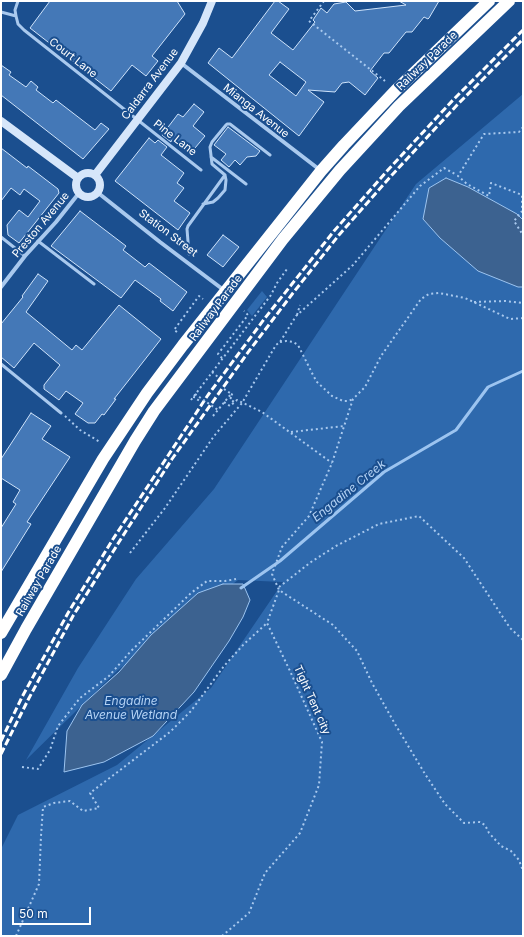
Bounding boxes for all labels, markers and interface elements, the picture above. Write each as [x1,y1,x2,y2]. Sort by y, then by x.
street label: Railway Parade [394,29,460,93]
street label: Court Lane [46,35,100,81]
street label: Caldarra Avenue [119,46,181,122]
street label: Mianga Avenue [220,81,292,141]
street label: Pine Lane [151,117,199,159]
street label: Preston Avenue [10,190,72,260]
street label: Station Street [136,207,200,259]
street label: Railway Parade [187,272,245,344]
water label: Engadine Creek [309,457,389,525]
street label: Railway Parade [13,543,65,619]
street label: Tight Tent city [291,663,333,737]
water label: Engadine Avenue Wetland [85,694,177,722]
scale bar [14,899,93,925]
text: 50 m [19,906,48,921]

